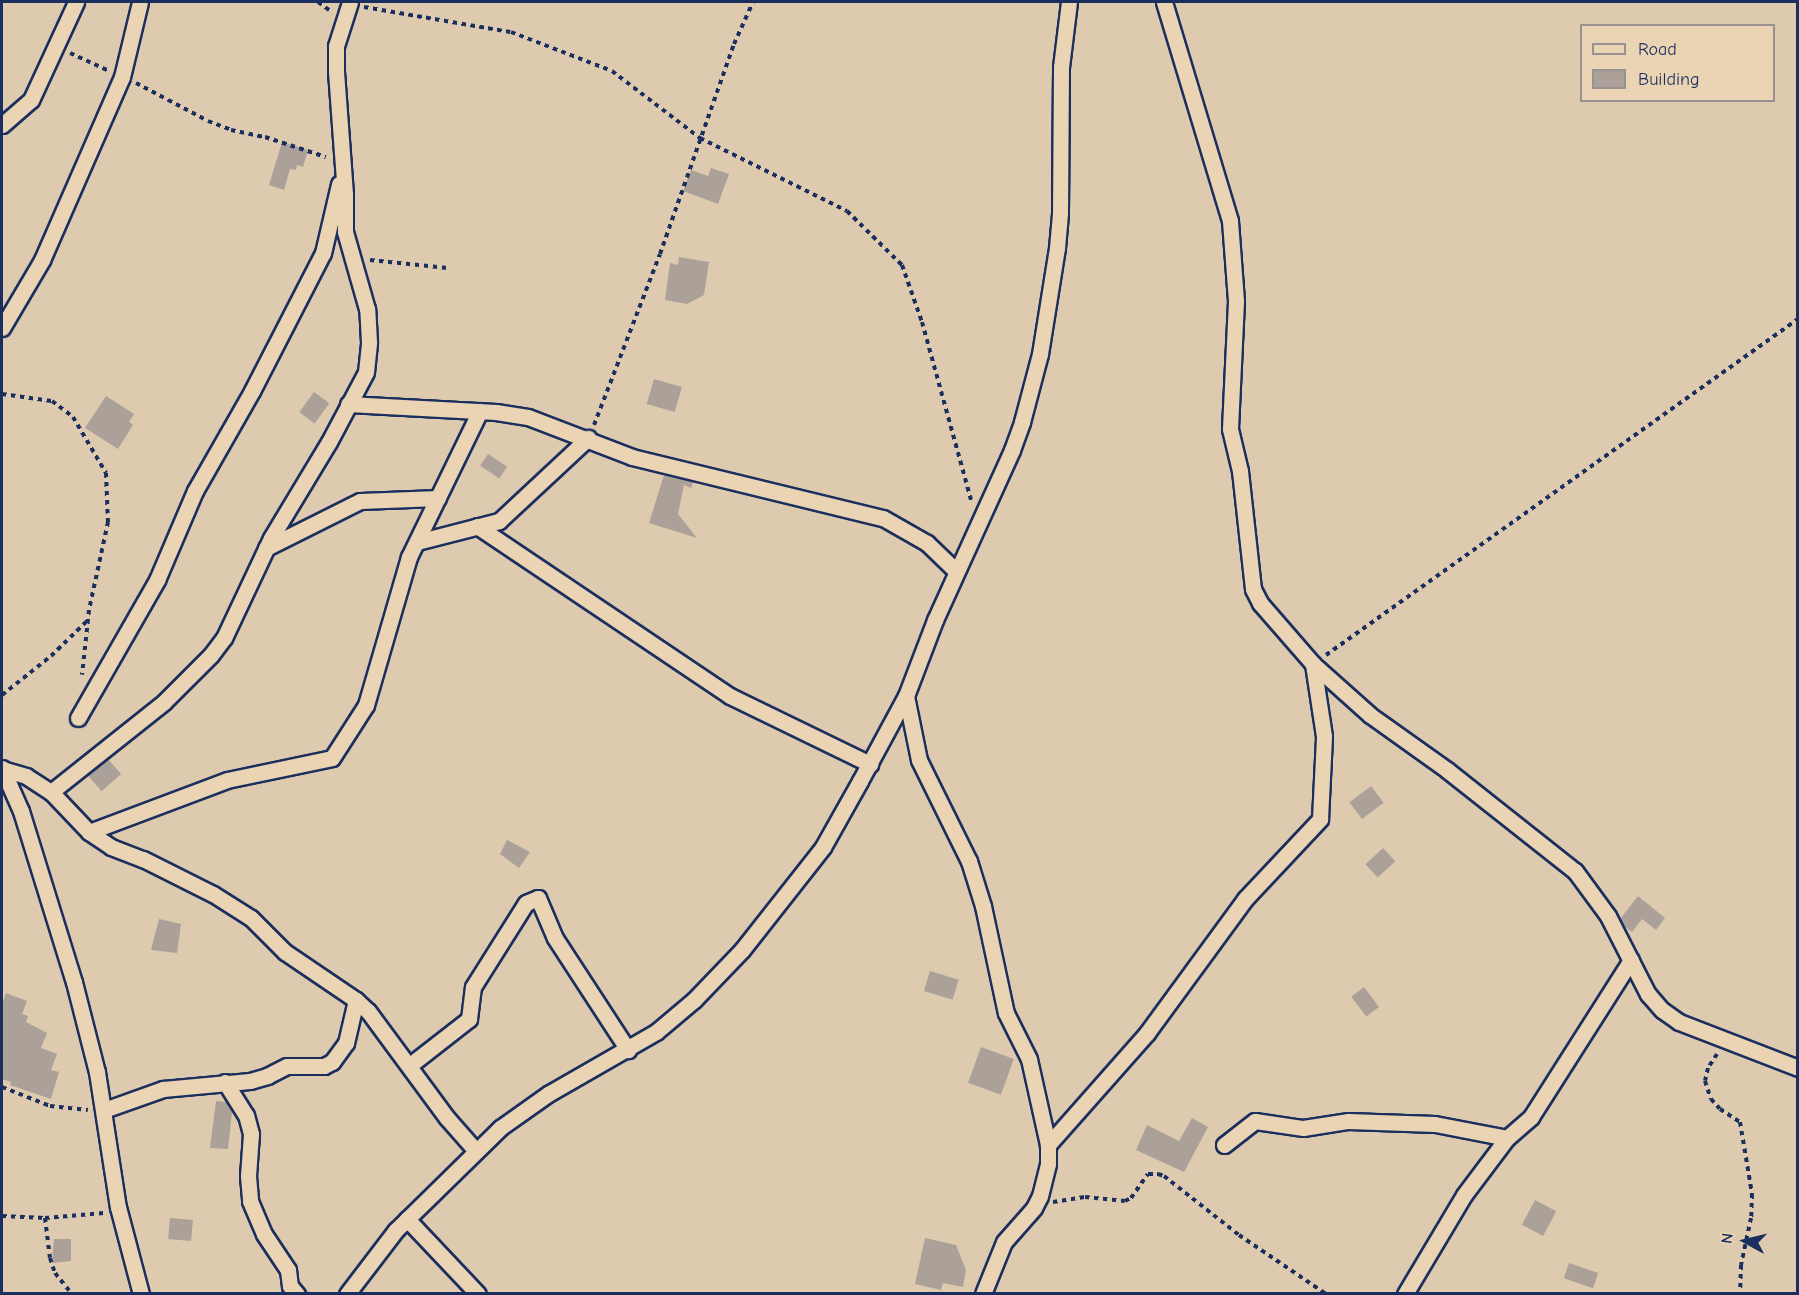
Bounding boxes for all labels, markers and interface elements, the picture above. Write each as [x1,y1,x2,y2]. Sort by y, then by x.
legend [1580,24,1775,102]
text: Road [1638,39,1677,60]
text: Building [1638,69,1700,90]
north arrow [1715,1211,1775,1271]
text: N [1718,1232,1737,1245]

